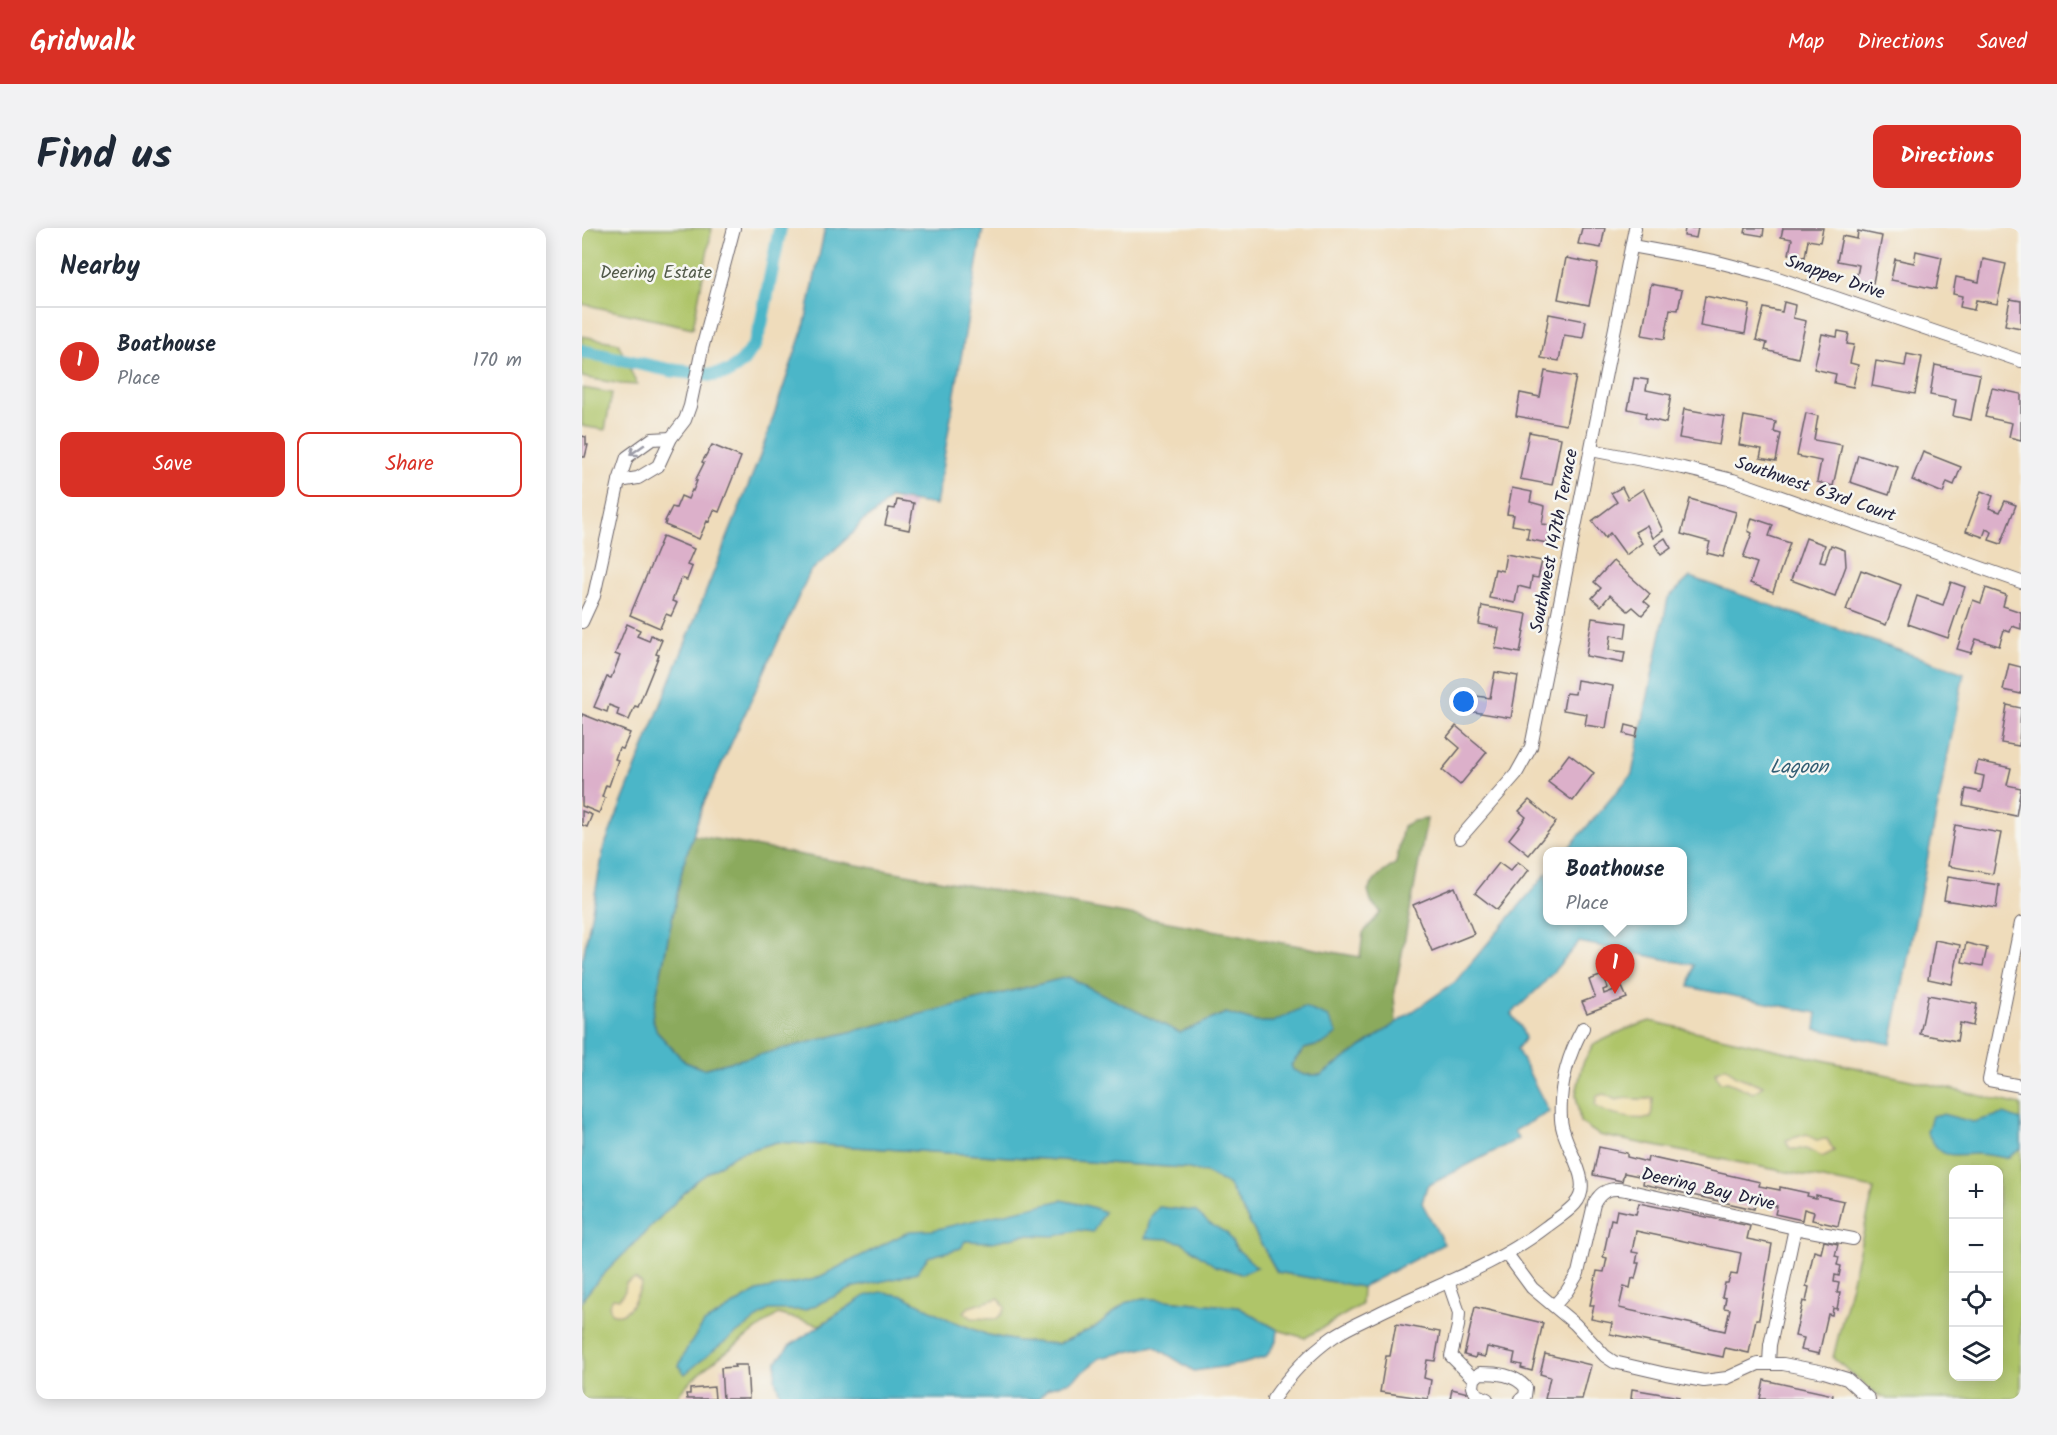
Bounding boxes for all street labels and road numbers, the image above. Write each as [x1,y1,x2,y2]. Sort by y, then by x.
street label: Snapper Drive [1781,247,1889,309]
street label: Southwest 147th Terrace [1523,446,1587,636]
street label: Southwest 63rd Court [1731,449,1900,531]
street label: Deering Bay Drive [1638,1161,1778,1219]

